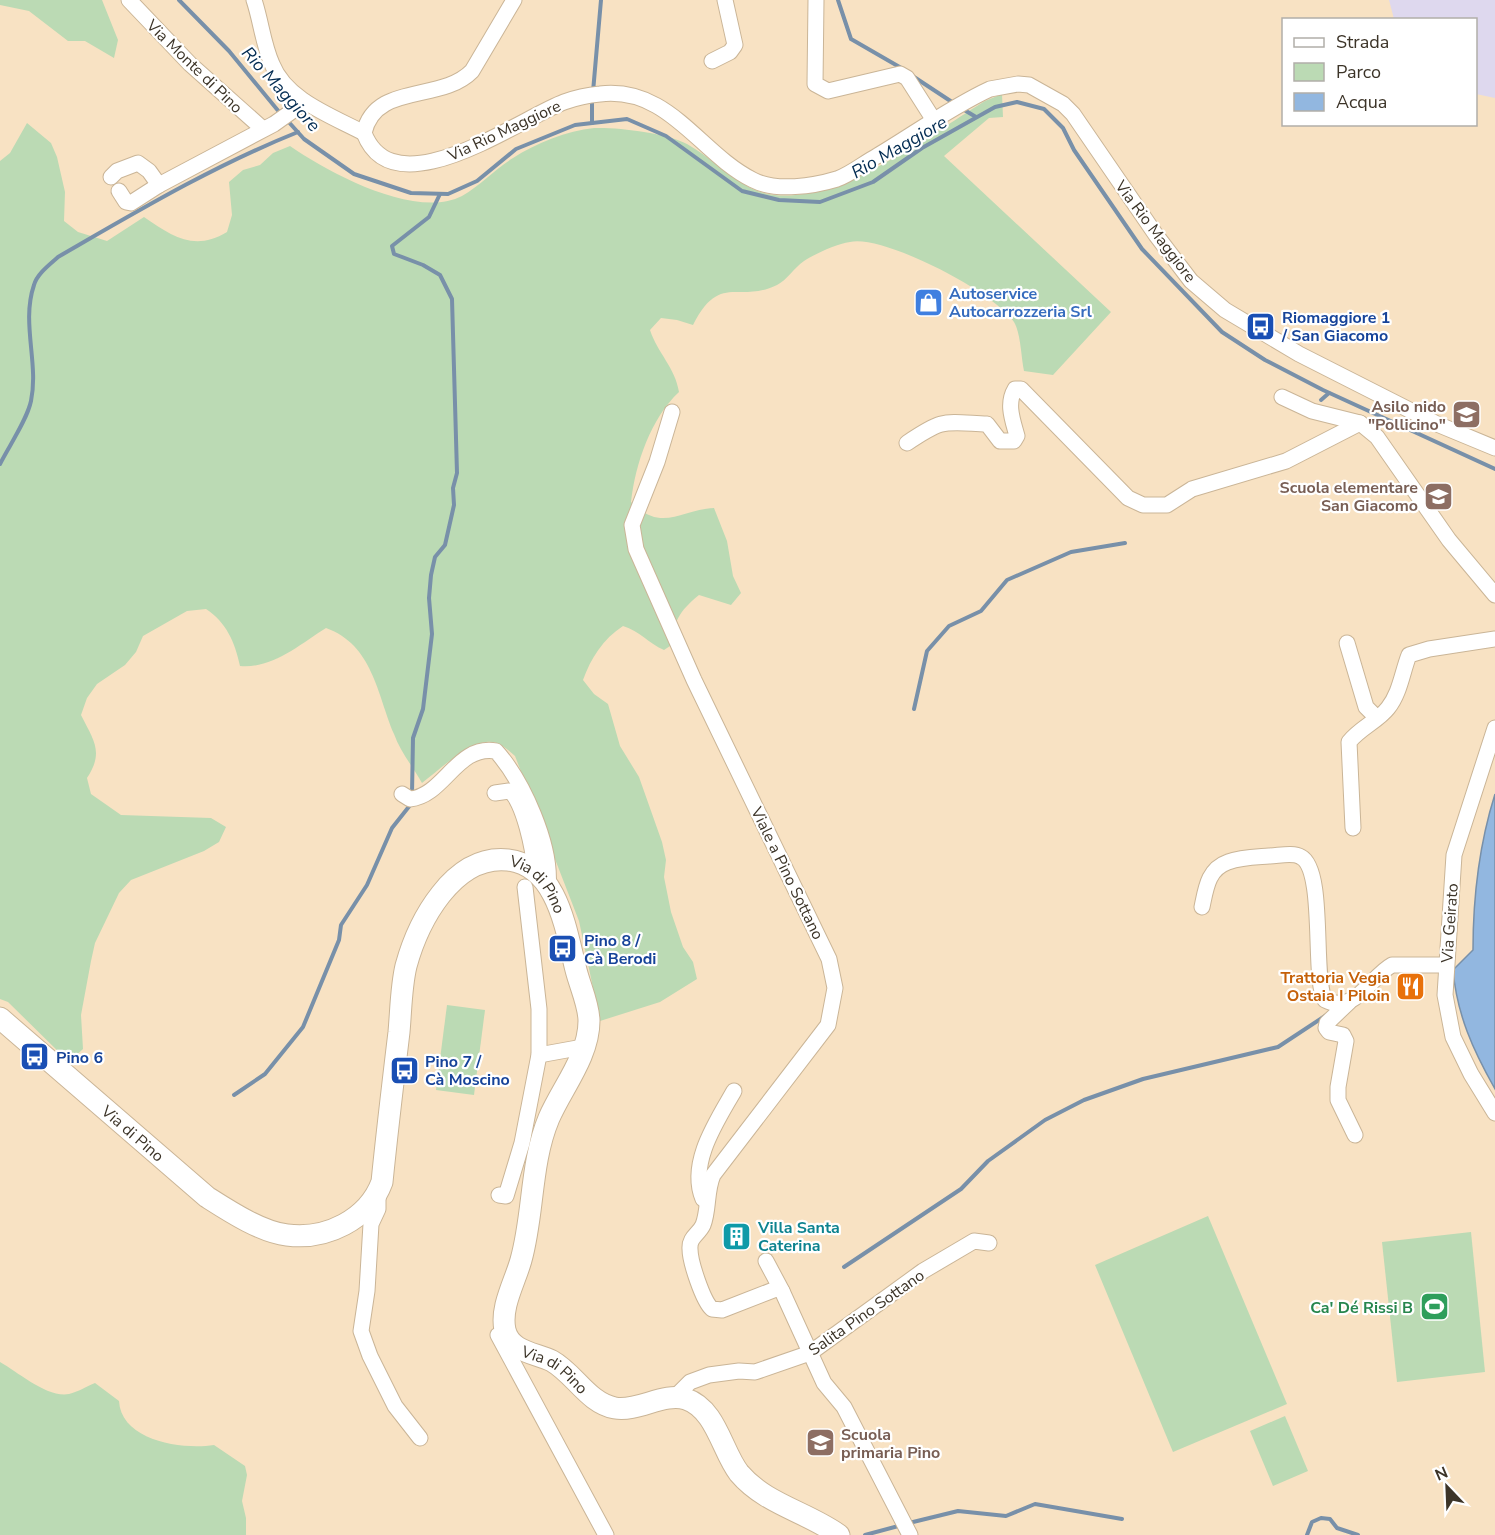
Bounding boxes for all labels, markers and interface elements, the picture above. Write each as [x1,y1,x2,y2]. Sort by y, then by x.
street label: Via Monte di Pino [141,14,247,119]
legend [1282,18,1477,126]
text: Strada [1336,30,1389,54]
water label: Rio Maggiore [236,41,326,137]
text: Parco [1336,60,1381,84]
text: Acqua [1336,90,1387,114]
street label: Via Rio Maggiore [443,95,565,167]
water label: Rio Maggiore [847,110,952,184]
street label: Via Rio Maggiore [1109,175,1201,287]
place label: Autoservice Autocarrozzeria Srl [949,283,1092,323]
shop icon: Autoservice Autocarrozzeria Srl [912,286,944,318]
place label: Riomaggiore 1 / San Giacomo [1281,307,1390,347]
bus stop icon: Riomaggiore 1 / San Giacomo [1245,310,1277,342]
place label: Asilo nido "Pollicino" [1368,396,1446,436]
school or university icon: Asilo nido "Pollicino" [1451,399,1483,431]
place label: Scuola elementare San Giacomo [1280,477,1418,517]
school or university icon: Scuola elementare San Giacomo [1423,480,1455,512]
street label: Viale a Pino Sottano [745,802,829,944]
street label: Via di Pino [506,850,570,917]
street label: Via Geirato [1436,882,1464,965]
place label: Pino 8 / Cà Berodi [584,930,656,970]
bus stop icon: Pino 8 / Cà Berodi [547,933,579,965]
place label: Trattoria Vegia Ostaia I Piloin [1280,967,1390,1007]
restaurant icon: Trattoria Vegia Ostaia I Piloin [1395,970,1427,1002]
bus stop icon: Pino 6 [19,1041,51,1073]
place label: Pino 6 [56,1047,103,1069]
place label: Pino 7 / Cà Moscino [425,1051,510,1091]
bus stop icon: Pino 7 / Cà Moscino [388,1054,420,1086]
street label: Via di Pino [96,1100,169,1167]
place label: Villa Santa Caterina [757,1217,840,1257]
building icon: Villa Santa Caterina [721,1220,753,1252]
street label: Salita Pino Sottano [804,1264,929,1361]
sports icon: Ca' Dé Rissi B [1418,1291,1450,1323]
place label: Ca' Dé Rissi B [1310,1297,1413,1319]
street label: Via di Pino [517,1340,593,1399]
place label: Scuola primaria Pino [841,1424,940,1464]
school or university icon: Scuola primaria Pino [804,1427,836,1459]
north arrow [1417,1457,1477,1517]
text: N [1432,1462,1451,1487]

